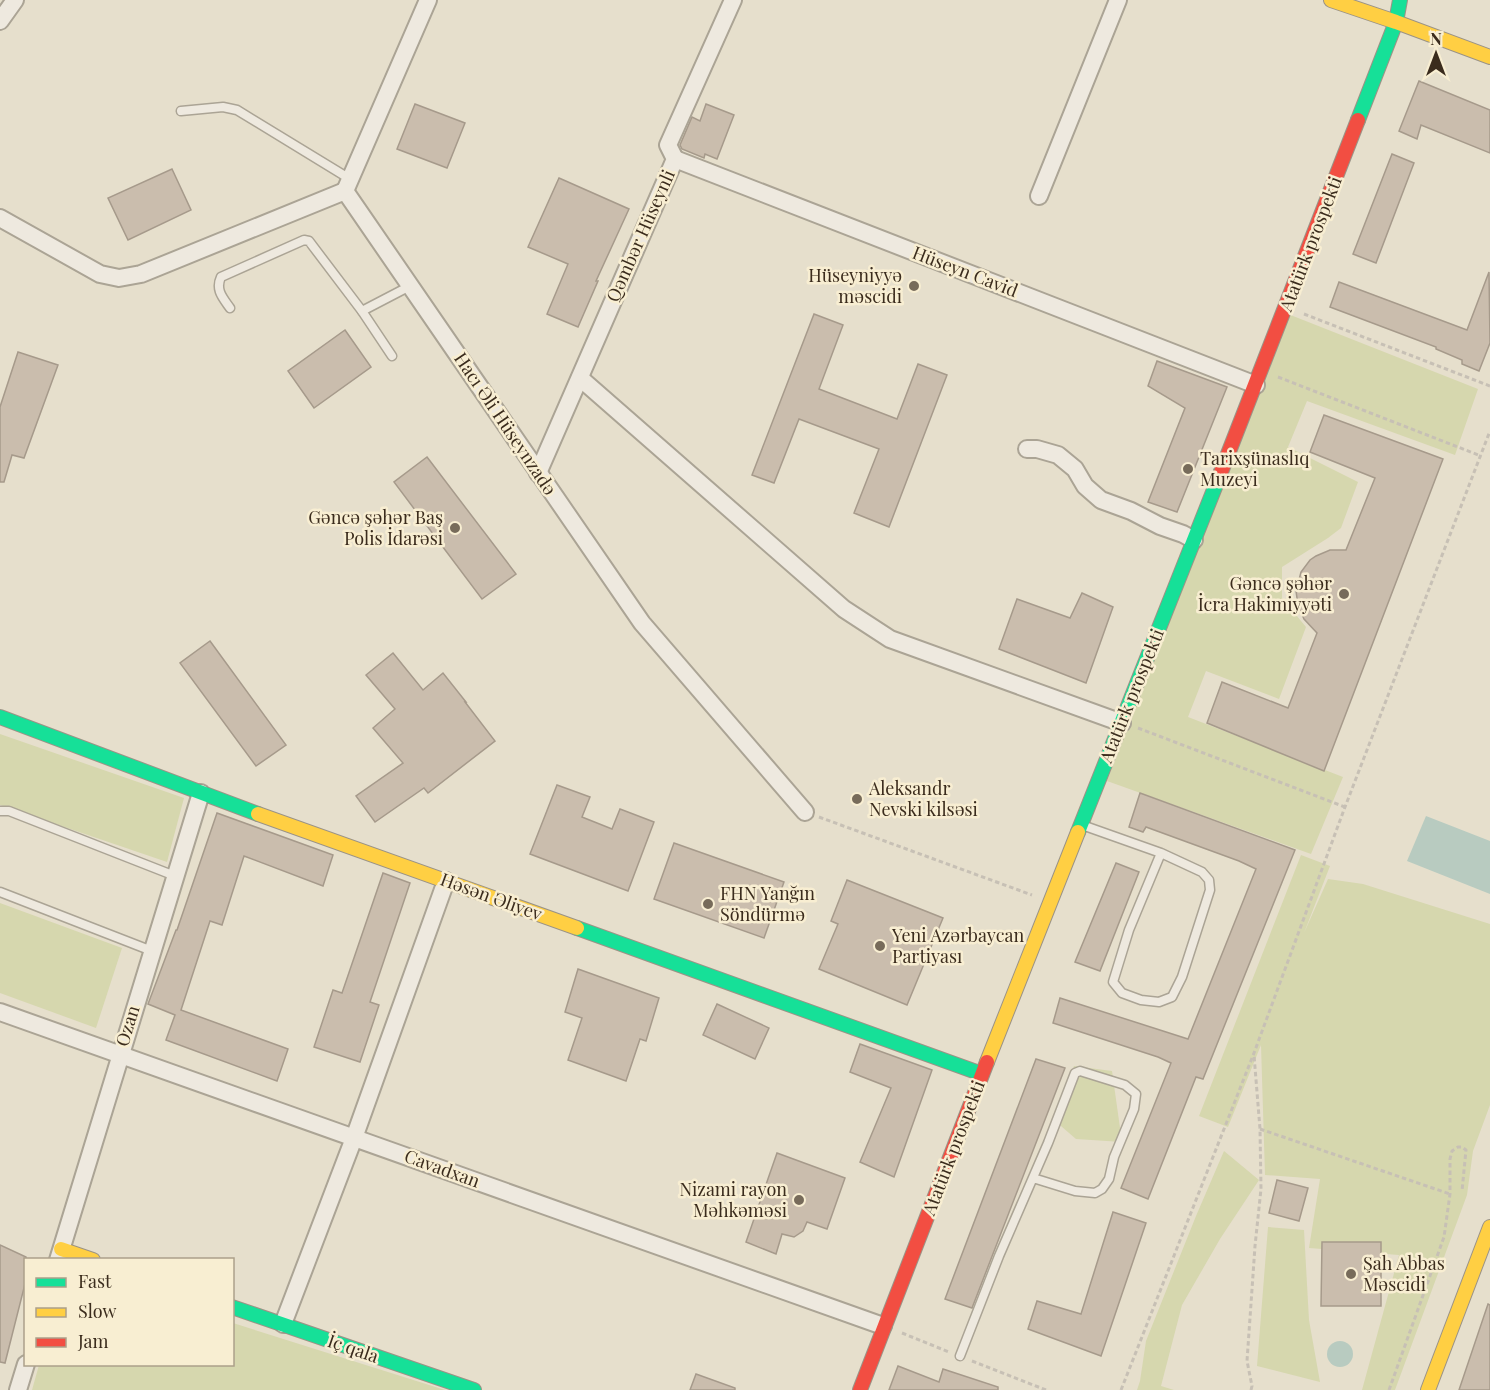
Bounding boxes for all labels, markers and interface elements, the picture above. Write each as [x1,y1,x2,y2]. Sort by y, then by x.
north arrow [1406,24,1466,84]
text: N [1430,28,1442,49]
street label: Qəmbər Hüseynli [600,166,680,306]
street label: Atatürk prospekti [1273,173,1347,315]
street label: Hüseyn Cavid [909,240,1022,302]
place label: Hüseyniyyə məscidi [808,263,902,308]
marker: Hüseyniyyə məscidi [907,279,921,293]
street label: Hacı Əli Hüseynzadə [449,347,563,500]
place label: Tarixşünaslıq Muzeyi [1200,446,1309,491]
marker: Tarixşünaslıq Muzeyi [1181,462,1195,476]
place label: Gəncə şəhər Baş Polis İdarəsi [308,505,443,550]
marker: Gəncə şəhər Baş Polis İdarəsi [448,521,462,535]
place label: Gəncə şəhər İcra Hakimiyyəti [1198,571,1332,616]
marker: Gəncə şəhər İcra Hakimiyyəti [1337,587,1351,601]
street label: Atatürk prospekti [1093,625,1169,767]
place label: Aleksandr Nevski kilsəsi [868,776,978,821]
marker: Aleksandr Nevski kilsəsi [850,792,864,806]
street label: Həsən Əliyev [437,867,546,926]
place label: FHN Yanğın Söndürmə [720,881,815,926]
marker: FHN Yanğın Söndürmə [701,897,715,911]
place label: Yeni Azərbaycan Partiyası [891,923,1024,968]
marker: Yeni Azərbaycan Partiyası [873,939,887,953]
street label: Ozan [109,1002,145,1049]
street label: Atatürk prospekti [916,1077,990,1219]
street label: Cavadxan [401,1143,484,1193]
place label: Nizami rayon Məhkəməsi [680,1177,787,1222]
marker: Nizami rayon Məhkəməsi [792,1193,806,1207]
place label: Şah Abbas Məscidi [1363,1251,1445,1296]
legend [24,1258,234,1366]
marker: Şah Abbas Məscidi [1344,1267,1358,1281]
text: Fast [78,1269,112,1293]
text: Slow [78,1299,116,1323]
street label: İç qala [325,1328,382,1368]
text: Jam [77,1329,108,1353]

